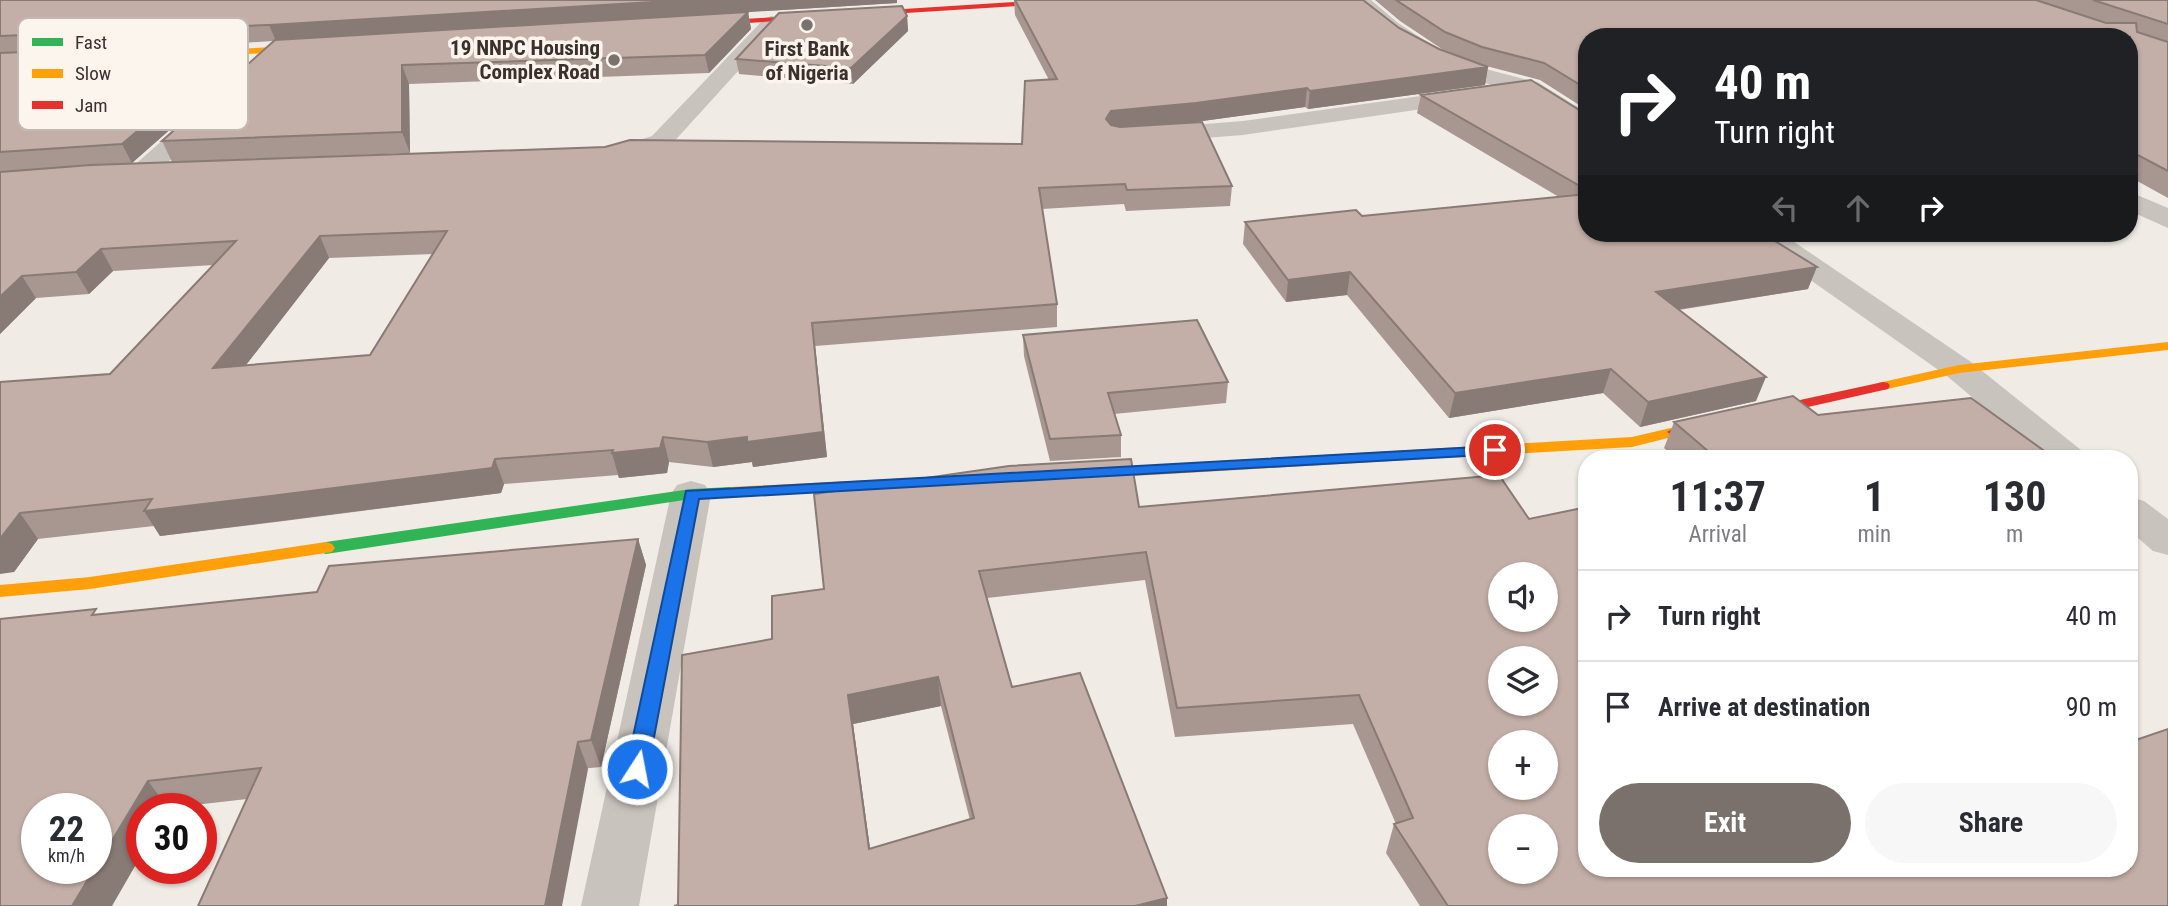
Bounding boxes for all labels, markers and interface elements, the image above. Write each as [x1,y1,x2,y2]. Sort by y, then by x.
marker: First Bank of Nigeria [799,17,815,33]
legend [18,18,248,130]
text: Fast [75,31,107,54]
place label: 19 NNPC Housing Complex Road [450,36,600,84]
place label: First Bank of Nigeria [764,37,851,85]
marker: 19 NNPC Housing Complex Road [606,52,622,68]
text: 40 m [1714,54,1811,111]
icon: right [1599,56,1690,147]
text: Slow [75,62,111,85]
text: Jam [75,94,108,117]
text: Turn right [1714,113,1835,151]
icon: left [1766,189,1804,227]
icon: ahead [1839,189,1877,227]
icon: right [1912,189,1950,227]
pin [1465,420,1525,480]
icon: arrive [1476,431,1514,469]
text: 11:37 [1670,472,1766,521]
text: 1 [1864,472,1885,521]
text: 130 [1983,472,2046,521]
text: Arrival [1688,521,1747,548]
text: min [1857,521,1891,548]
text: m [2006,521,2023,548]
map controls [1488,562,1558,884]
button: sound [1488,562,1558,632]
icon: right [1599,597,1637,635]
text: Turn right [1658,601,1760,631]
text: 40 m [2066,601,2117,631]
button: layers [1488,646,1558,716]
icon: arrive [1599,688,1637,726]
text: Arrive at destination [1658,692,1870,722]
text: 90 m [2066,692,2117,722]
button: + [1488,730,1558,800]
position arrow [600,732,674,806]
button: Exit [1599,783,1851,863]
button: Share [1865,783,2117,863]
speed limit sign: 30 [126,793,217,884]
text: 22 [49,809,84,850]
button: − [1488,814,1558,884]
text: km/h [48,845,85,866]

